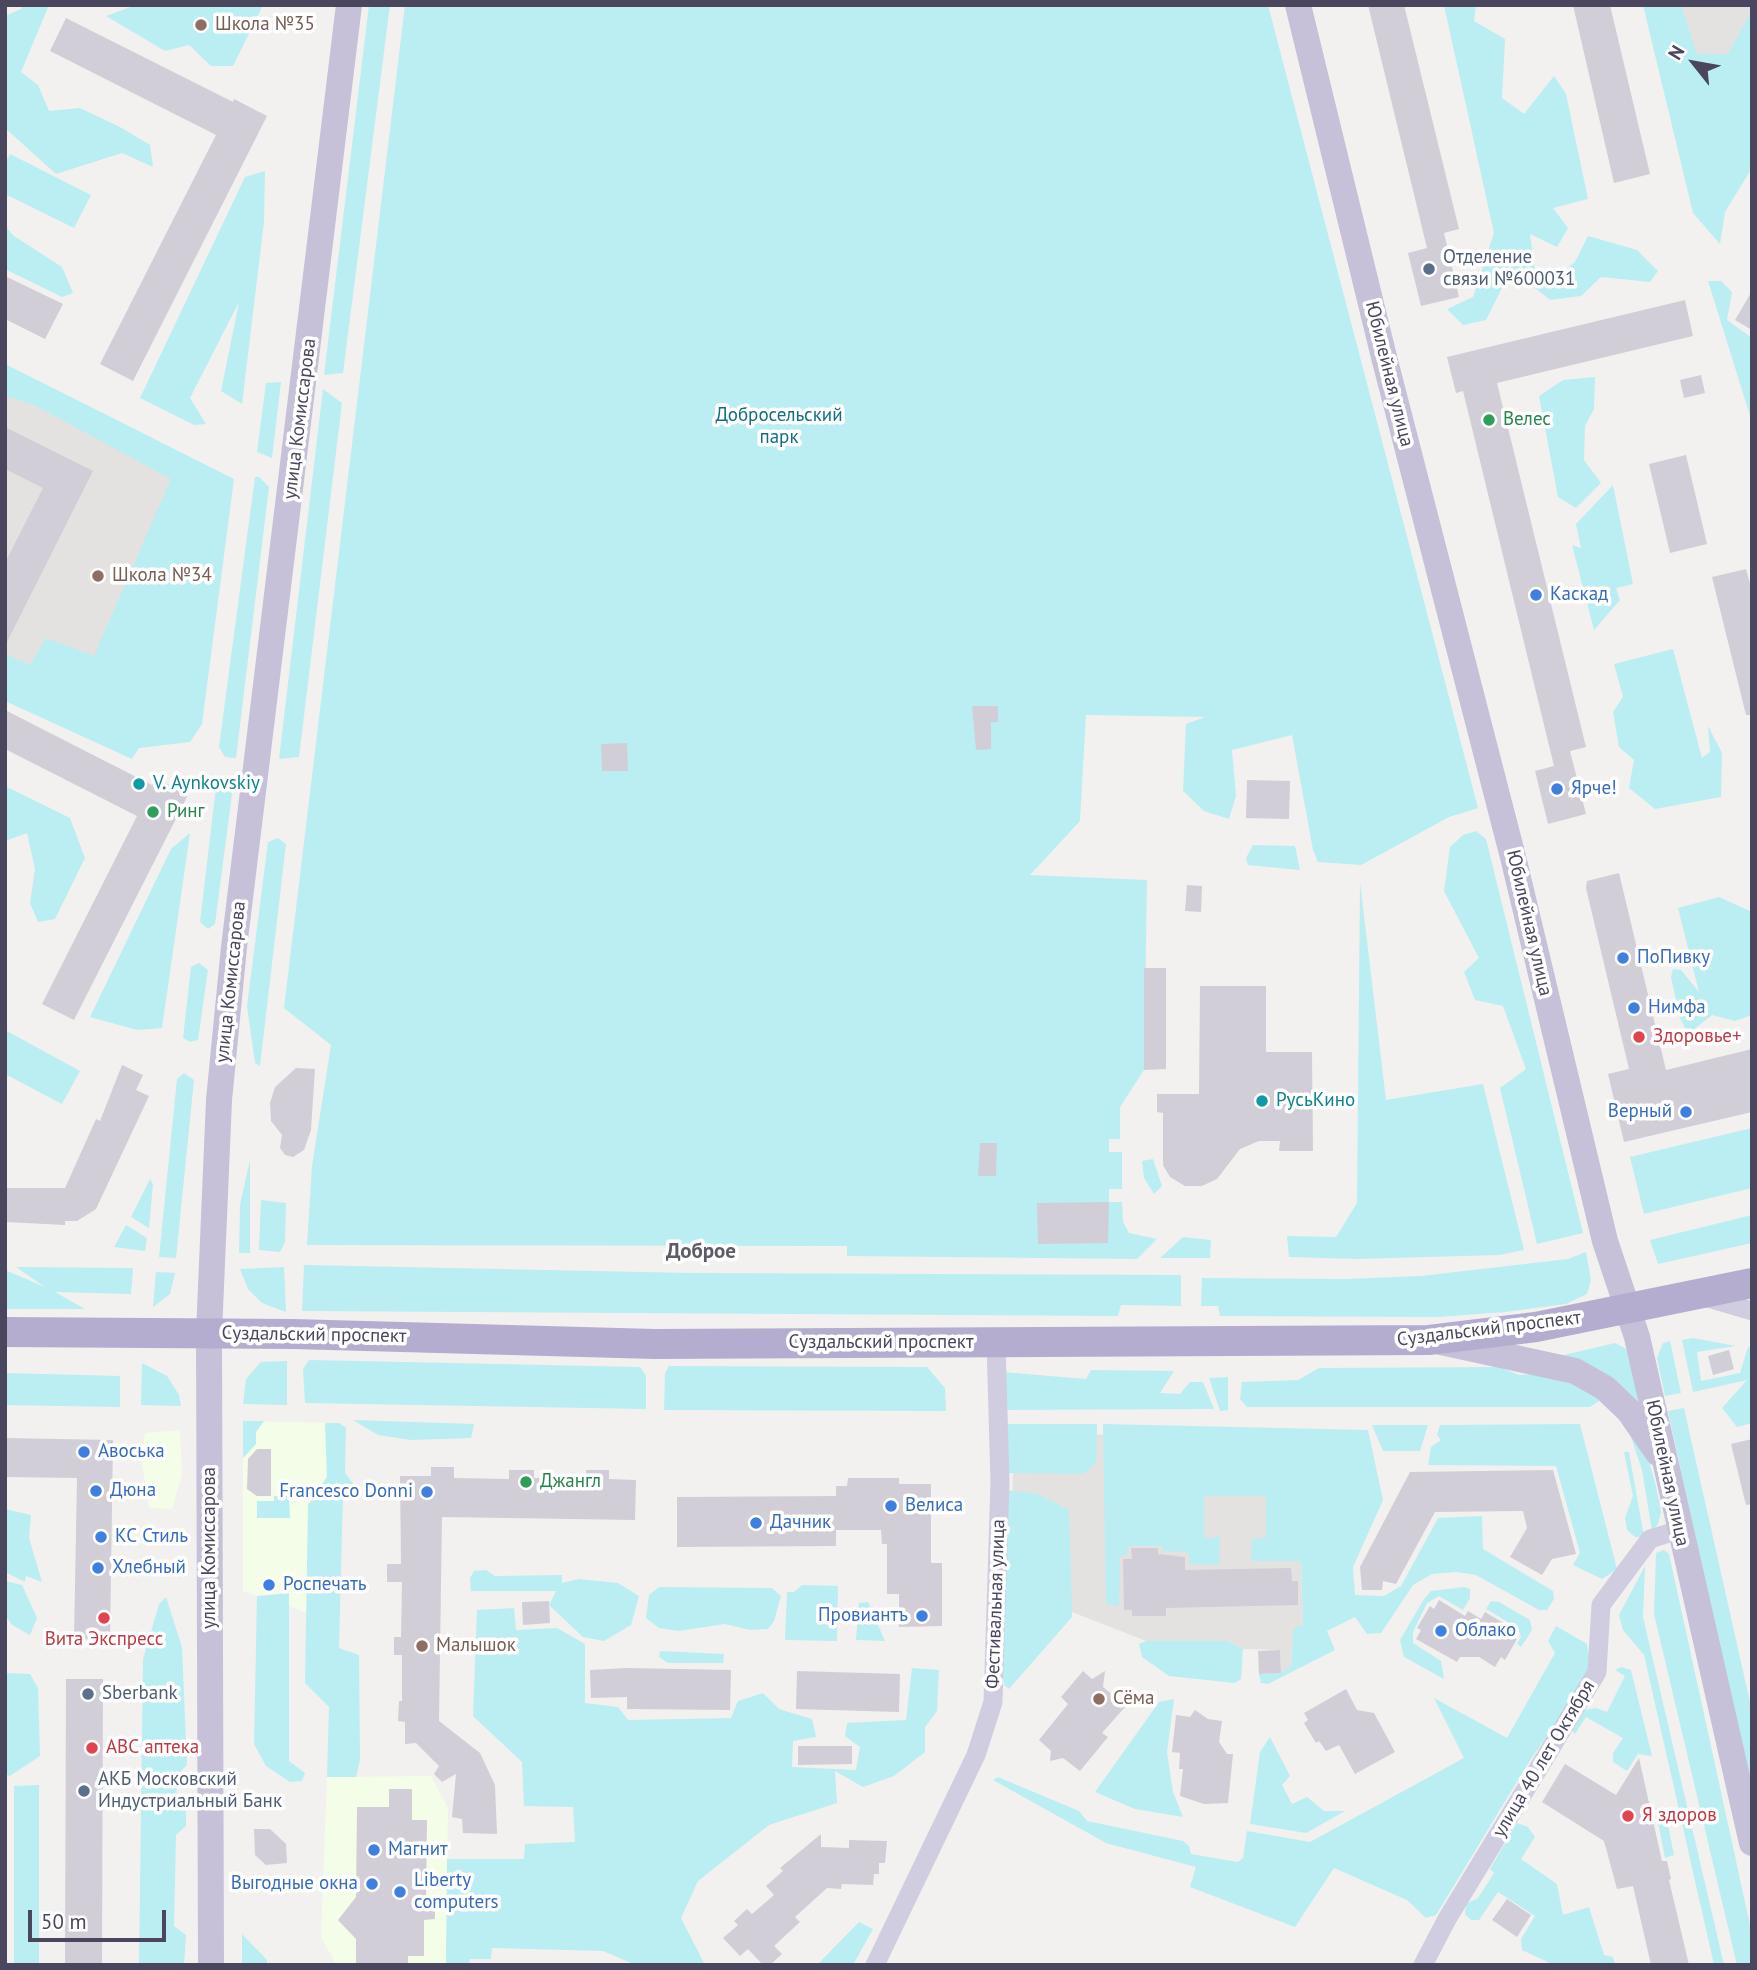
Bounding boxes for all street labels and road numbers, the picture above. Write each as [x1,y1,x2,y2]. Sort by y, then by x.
street label: Юбилейная улица [1360,299,1418,449]
street label: улица Комиссарова [279,337,321,501]
street label: Юбилейная улица [1501,848,1557,998]
street label: улица Комиссарова [211,900,251,1064]
street label: Суздальский проспект [1396,1306,1582,1352]
street label: Суздальский проспект [221,1322,407,1348]
street label: Суздальский проспект [789,1332,973,1354]
street label: Юбилейная улица [1640,1398,1694,1548]
street label: улица Комиссарова [199,1467,221,1629]
street label: Фестивальная улица [982,1519,1010,1689]
street label: улица 40 лет Октября [1488,1676,1600,1842]

